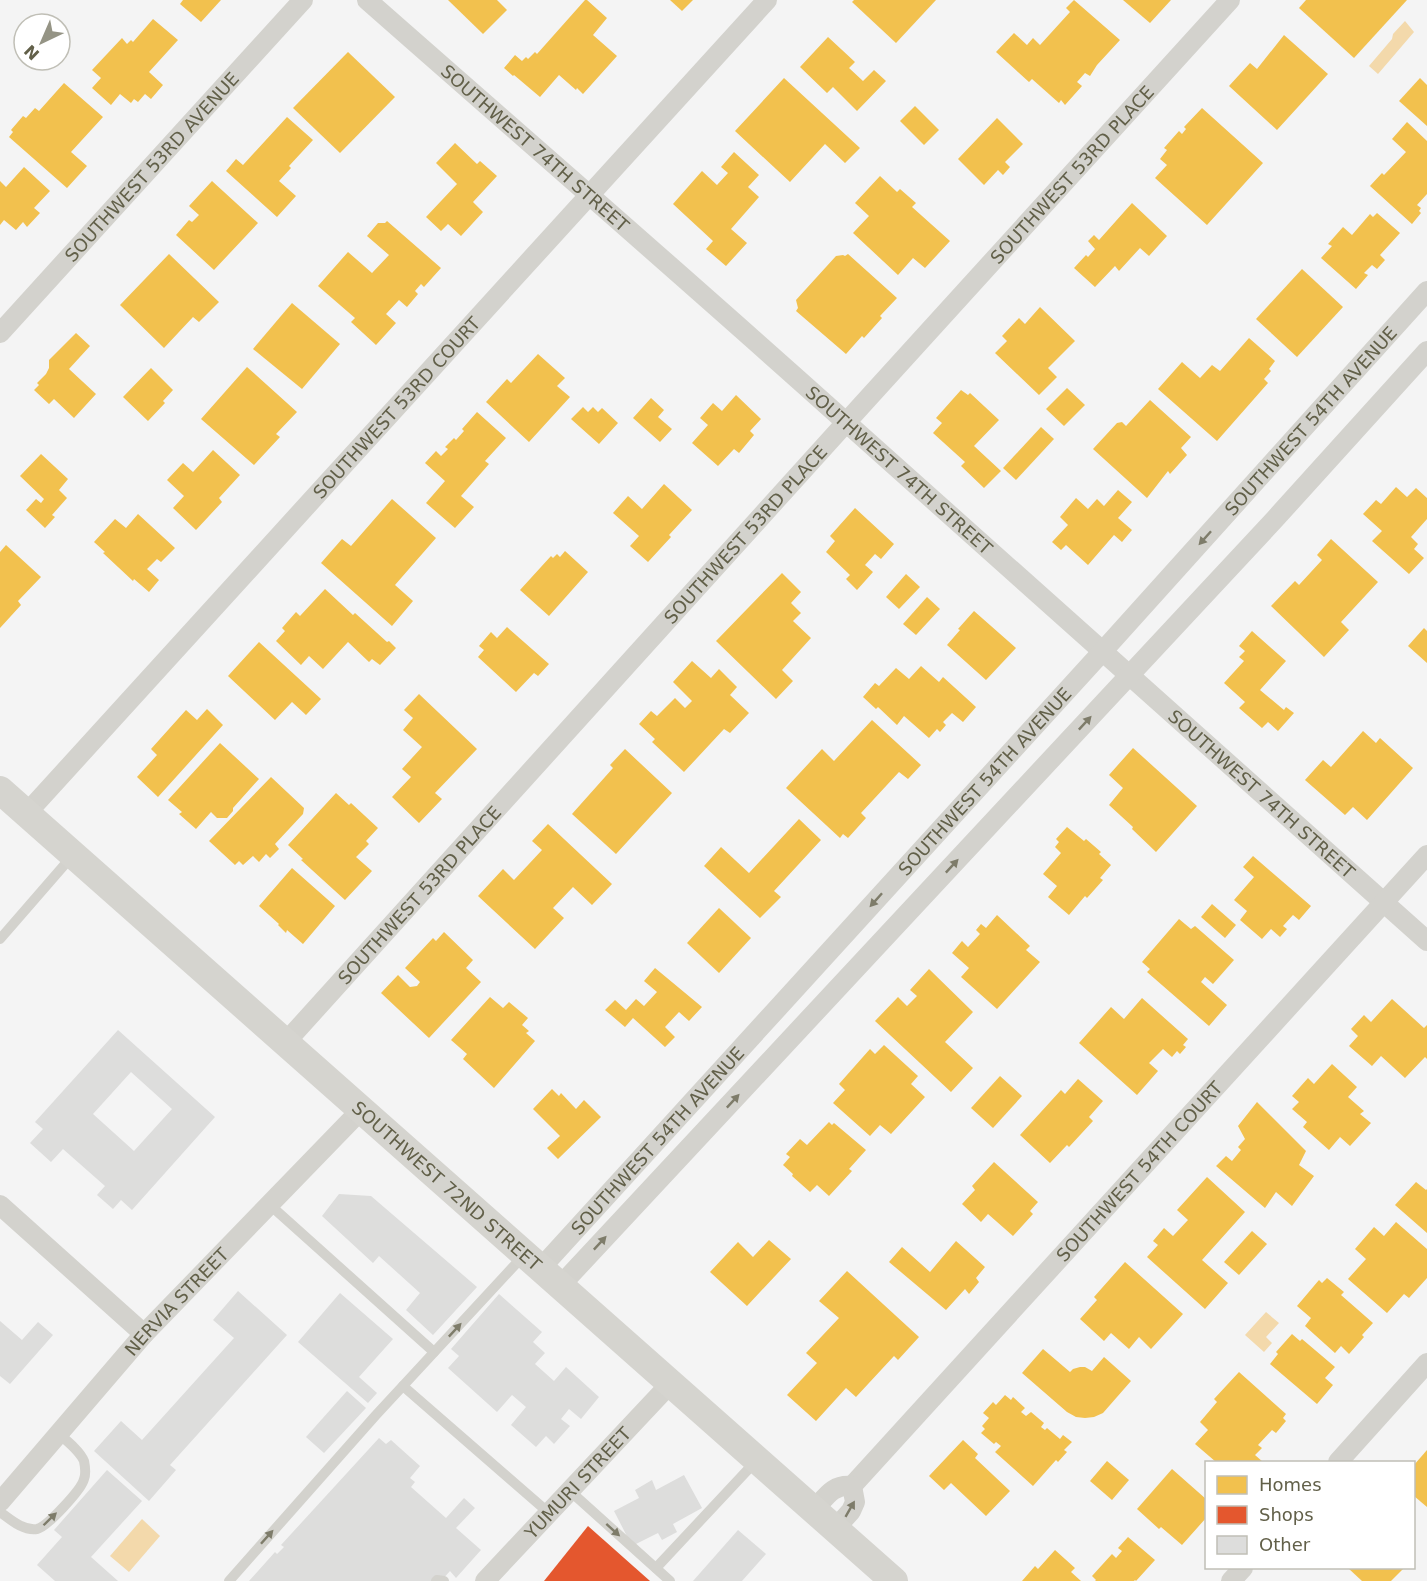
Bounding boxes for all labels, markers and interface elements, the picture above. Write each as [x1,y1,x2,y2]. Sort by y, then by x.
north arrow [12,12,72,72]
text: N [21,41,43,64]
street label: SOUTHWEST 74TH STREET [437,60,634,236]
street label: SOUTHWEST 53RD AVENUE [60,68,243,266]
street label: SOUTHWEST 53RD PLACE [986,81,1158,268]
street label: SOUTHWEST 53RD COURT [308,312,485,502]
street label: SOUTHWEST 54TH AVENUE [1220,322,1401,519]
street label: SOUTHWEST 74TH STREET [802,381,998,559]
street label: SOUTHWEST 53RD PLACE [659,441,831,628]
one-way arrow [1199,530,1212,545]
street label: SOUTHWEST 54TH AVENUE [894,683,1075,879]
street label: SOUTHWEST 74TH STREET [1164,705,1360,883]
one-way arrow [1077,716,1091,730]
street label: SOUTHWEST 53RD PLACE [333,801,505,988]
one-way arrow [945,858,959,873]
one-way arrow [870,893,884,907]
street label: SOUTHWEST 54TH AVENUE [566,1042,748,1239]
street label: SOUTHWEST 54TH COURT [1052,1076,1227,1265]
one-way arrow [726,1093,740,1108]
street label: SOUTHWEST 72ND STREET [348,1096,547,1275]
one-way arrow [593,1236,607,1251]
street label: NERVIA STREET [120,1243,233,1360]
one-way arrow [447,1324,461,1338]
street label: YUMURI STREET [519,1422,635,1543]
legend [1205,1461,1415,1569]
text: Homes [1259,1474,1322,1495]
one-way arrow [845,1500,855,1517]
text: Shops [1259,1504,1314,1525]
one-way arrow [43,1512,57,1526]
one-way arrow [605,1523,620,1537]
one-way arrow [261,1529,274,1545]
text: Other [1259,1534,1311,1555]

